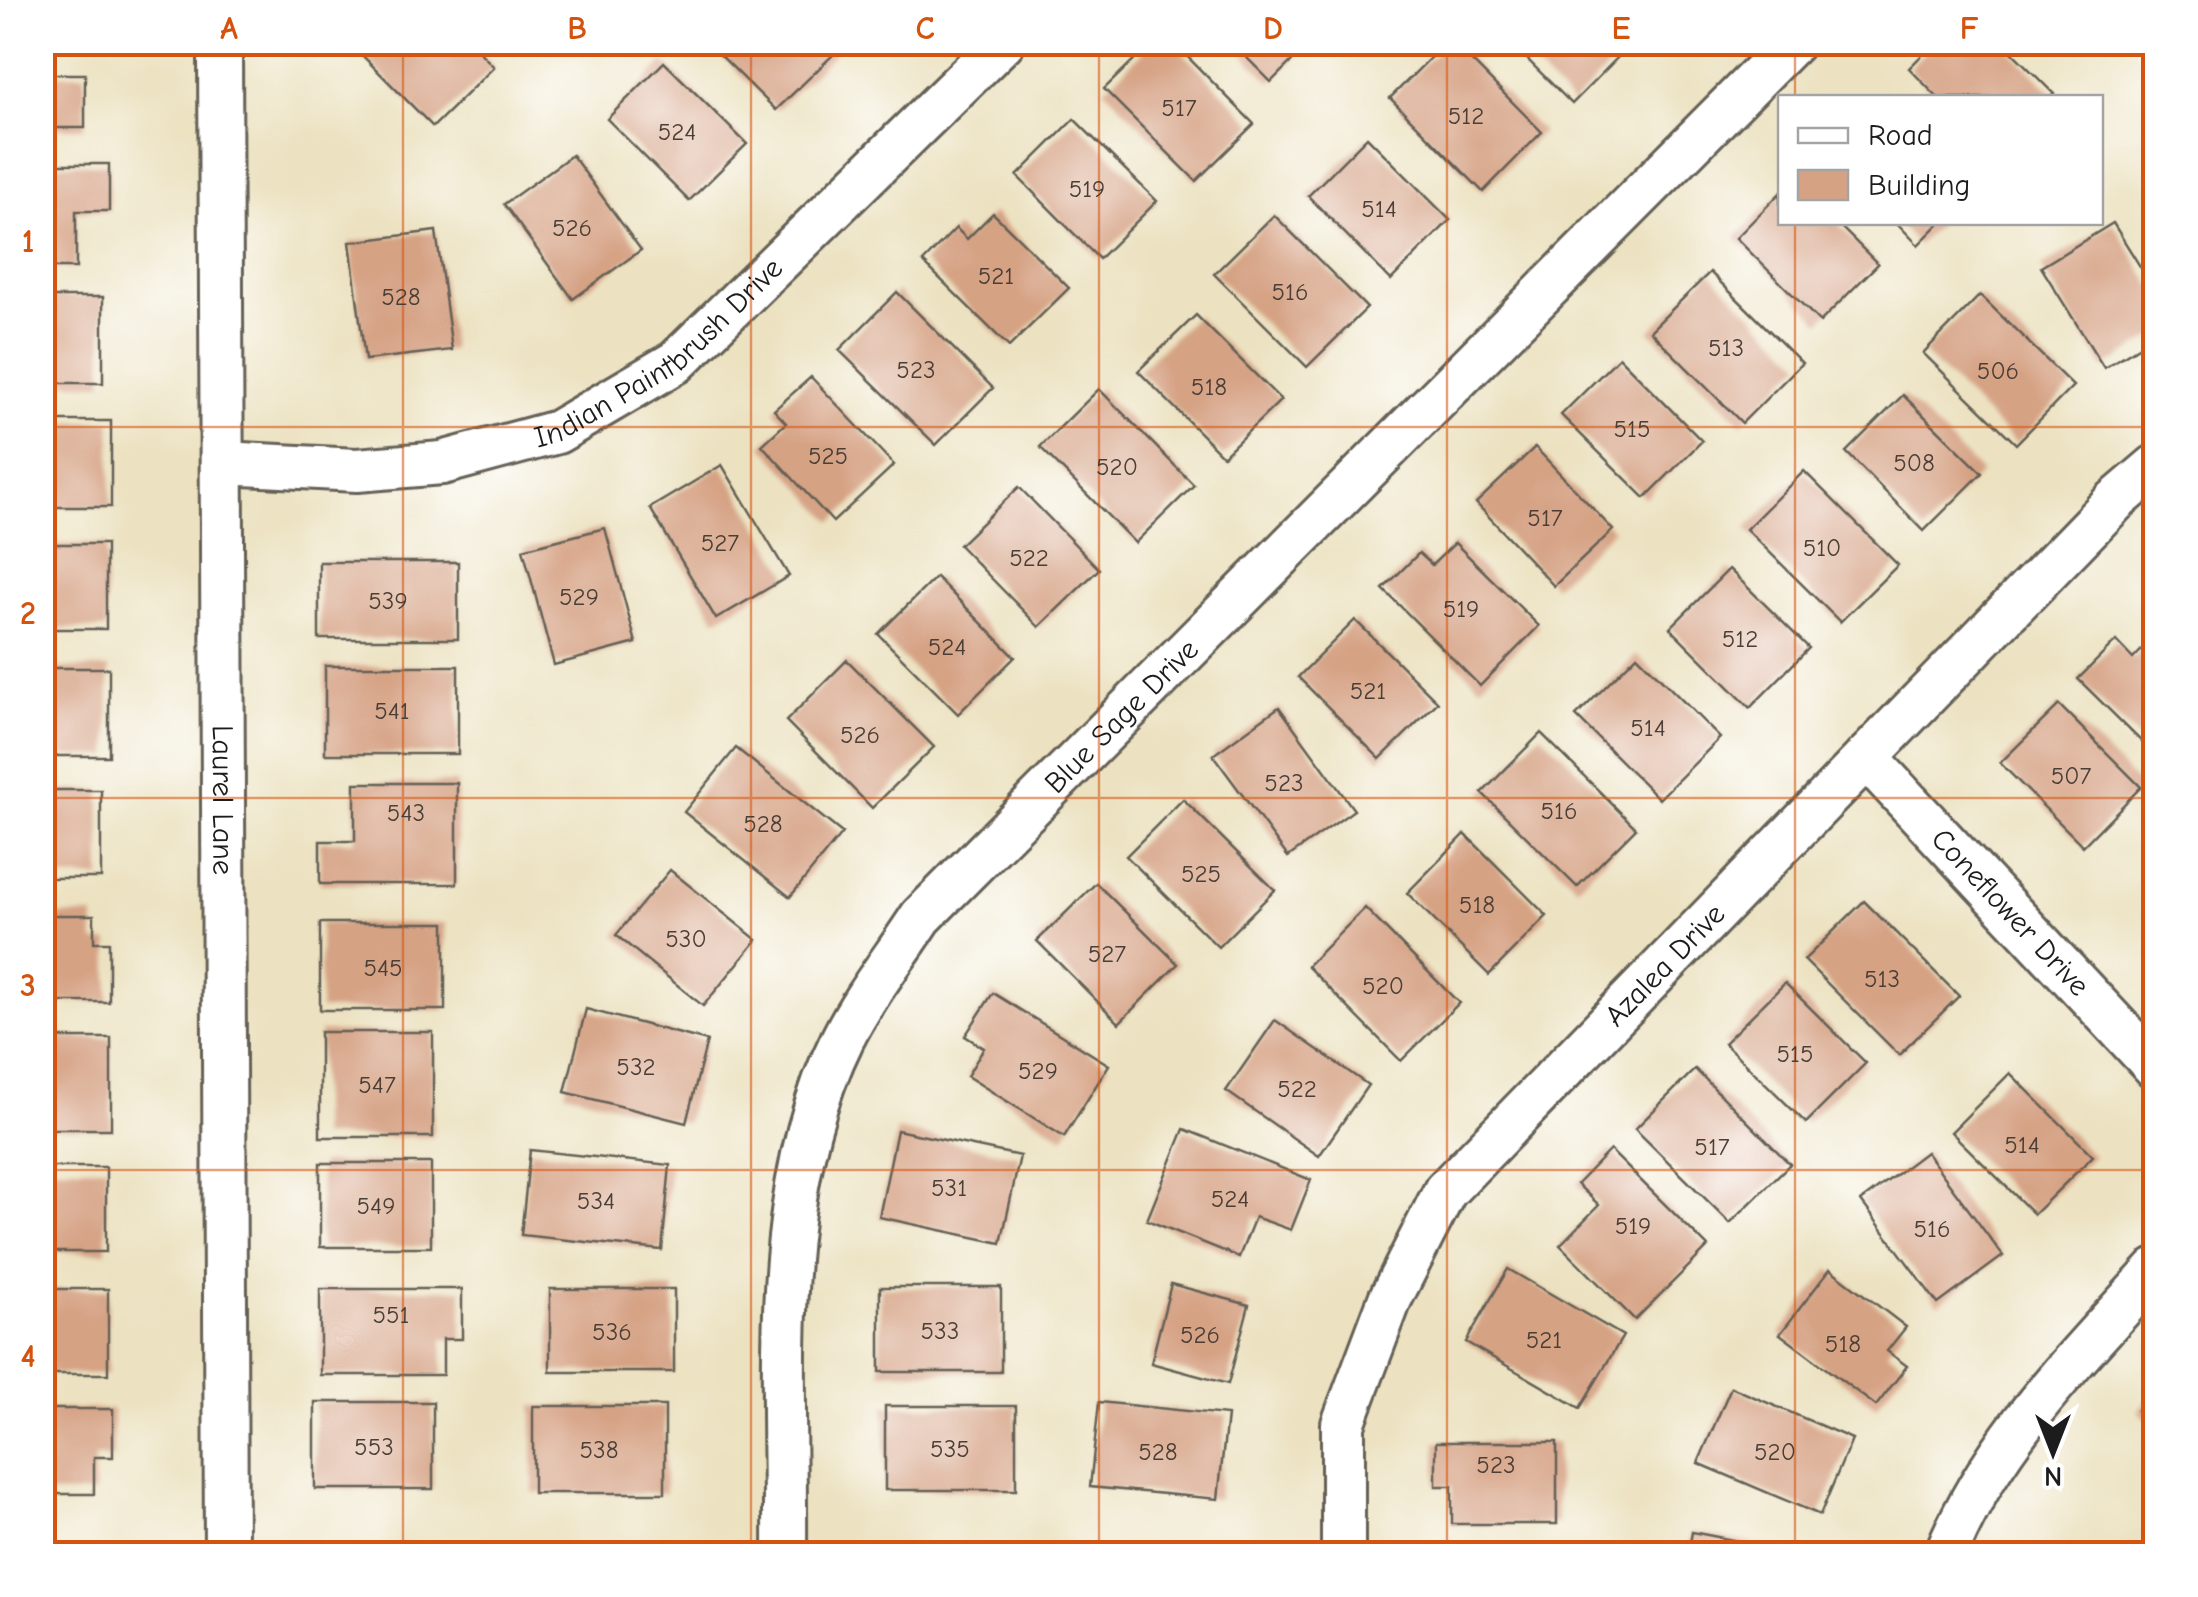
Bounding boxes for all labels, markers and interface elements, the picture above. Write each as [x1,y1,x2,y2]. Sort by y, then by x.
text: A [220,10,238,47]
text: B [567,10,587,47]
text: C [915,10,935,47]
text: D [1263,10,1283,47]
text: E [1612,10,1631,47]
text: F [1960,10,1979,47]
house number: 517 [1161,93,1197,122]
legend [1778,95,2103,225]
house number: 512 [1448,101,1484,130]
house number: 524 [658,117,696,146]
text: Road [1868,118,1933,153]
text: Building [1868,168,1971,203]
house number: 519 [1069,174,1105,203]
house number: 514 [1361,194,1397,223]
house number: 526 [552,213,592,242]
text: 1 [22,223,34,260]
street label: Indian Paintbrush Drive [530,251,790,455]
house number: 521 [978,261,1014,290]
house number: 516 [1271,277,1309,306]
house number: 528 [381,282,421,311]
house number: 513 [1708,333,1744,362]
house number: 523 [896,355,936,384]
house number: 506 [1977,356,2019,385]
house number: 518 [1191,372,1227,401]
house number: 515 [1613,414,1651,443]
house number: 525 [808,441,848,470]
house number: 508 [1893,448,1935,477]
house number: 520 [1096,452,1138,481]
house number: 517 [1527,503,1563,532]
house number: 527 [701,528,739,557]
house number: 510 [1803,533,1841,562]
house number: 522 [1009,543,1049,572]
house number: 529 [559,582,599,611]
house number: 539 [368,586,408,615]
house number: 519 [1443,594,1479,623]
text: 2 [20,595,36,632]
house number: 512 [1722,624,1758,653]
house number: 524 [928,632,966,661]
street label: Blue Sage Drive [1038,632,1206,801]
house number: 521 [1350,676,1386,705]
house number: 541 [374,696,410,725]
house number: 514 [1630,713,1666,742]
house number: 526 [840,720,880,749]
street label: Laurel Lane [205,725,240,875]
house number: 507 [2051,761,2091,790]
house number: 523 [1264,768,1304,797]
house number: 516 [1540,796,1578,825]
house number: 543 [387,798,425,827]
house number: 528 [743,809,783,838]
street label: Coneflower Drive [1924,822,2096,1003]
house number: 525 [1181,859,1221,888]
house number: 518 [1459,890,1495,919]
street label: Azalea Drive [1598,897,1732,1034]
house number: 530 [665,924,707,953]
house number: 527 [1088,939,1126,968]
house number: 545 [363,953,403,982]
house number: 513 [1864,964,1900,993]
text: 3 [20,967,36,1004]
house number: 520 [1362,971,1404,1000]
house number: 515 [1776,1039,1814,1068]
house number: 532 [616,1052,656,1081]
house number: 529 [1018,1056,1058,1085]
house number: 547 [358,1070,396,1099]
house number: 522 [1277,1074,1317,1103]
house number: 514 [2004,1130,2040,1159]
house number: 517 [1694,1132,1730,1161]
house number: 531 [931,1173,967,1202]
house number: 524 [1211,1184,1249,1213]
house number: 534 [577,1186,615,1215]
house number: 549 [357,1191,395,1220]
house number: 519 [1615,1211,1651,1240]
house number: 516 [1913,1214,1951,1243]
house number: 551 [372,1300,410,1329]
house number: 533 [921,1316,959,1345]
house number: 536 [592,1317,632,1346]
house number: 526 [1180,1320,1220,1349]
house number: 521 [1526,1325,1562,1354]
house number: 518 [1825,1329,1861,1358]
text: 4 [20,1338,36,1375]
north arrow [2003,1402,2103,1502]
house number: 553 [354,1432,394,1461]
house number: 535 [930,1434,970,1463]
house number: 538 [579,1435,619,1464]
house number: 528 [1138,1437,1178,1466]
house number: 520 [1754,1437,1796,1466]
house number: 523 [1476,1450,1516,1479]
text: N [2044,1460,2062,1492]

